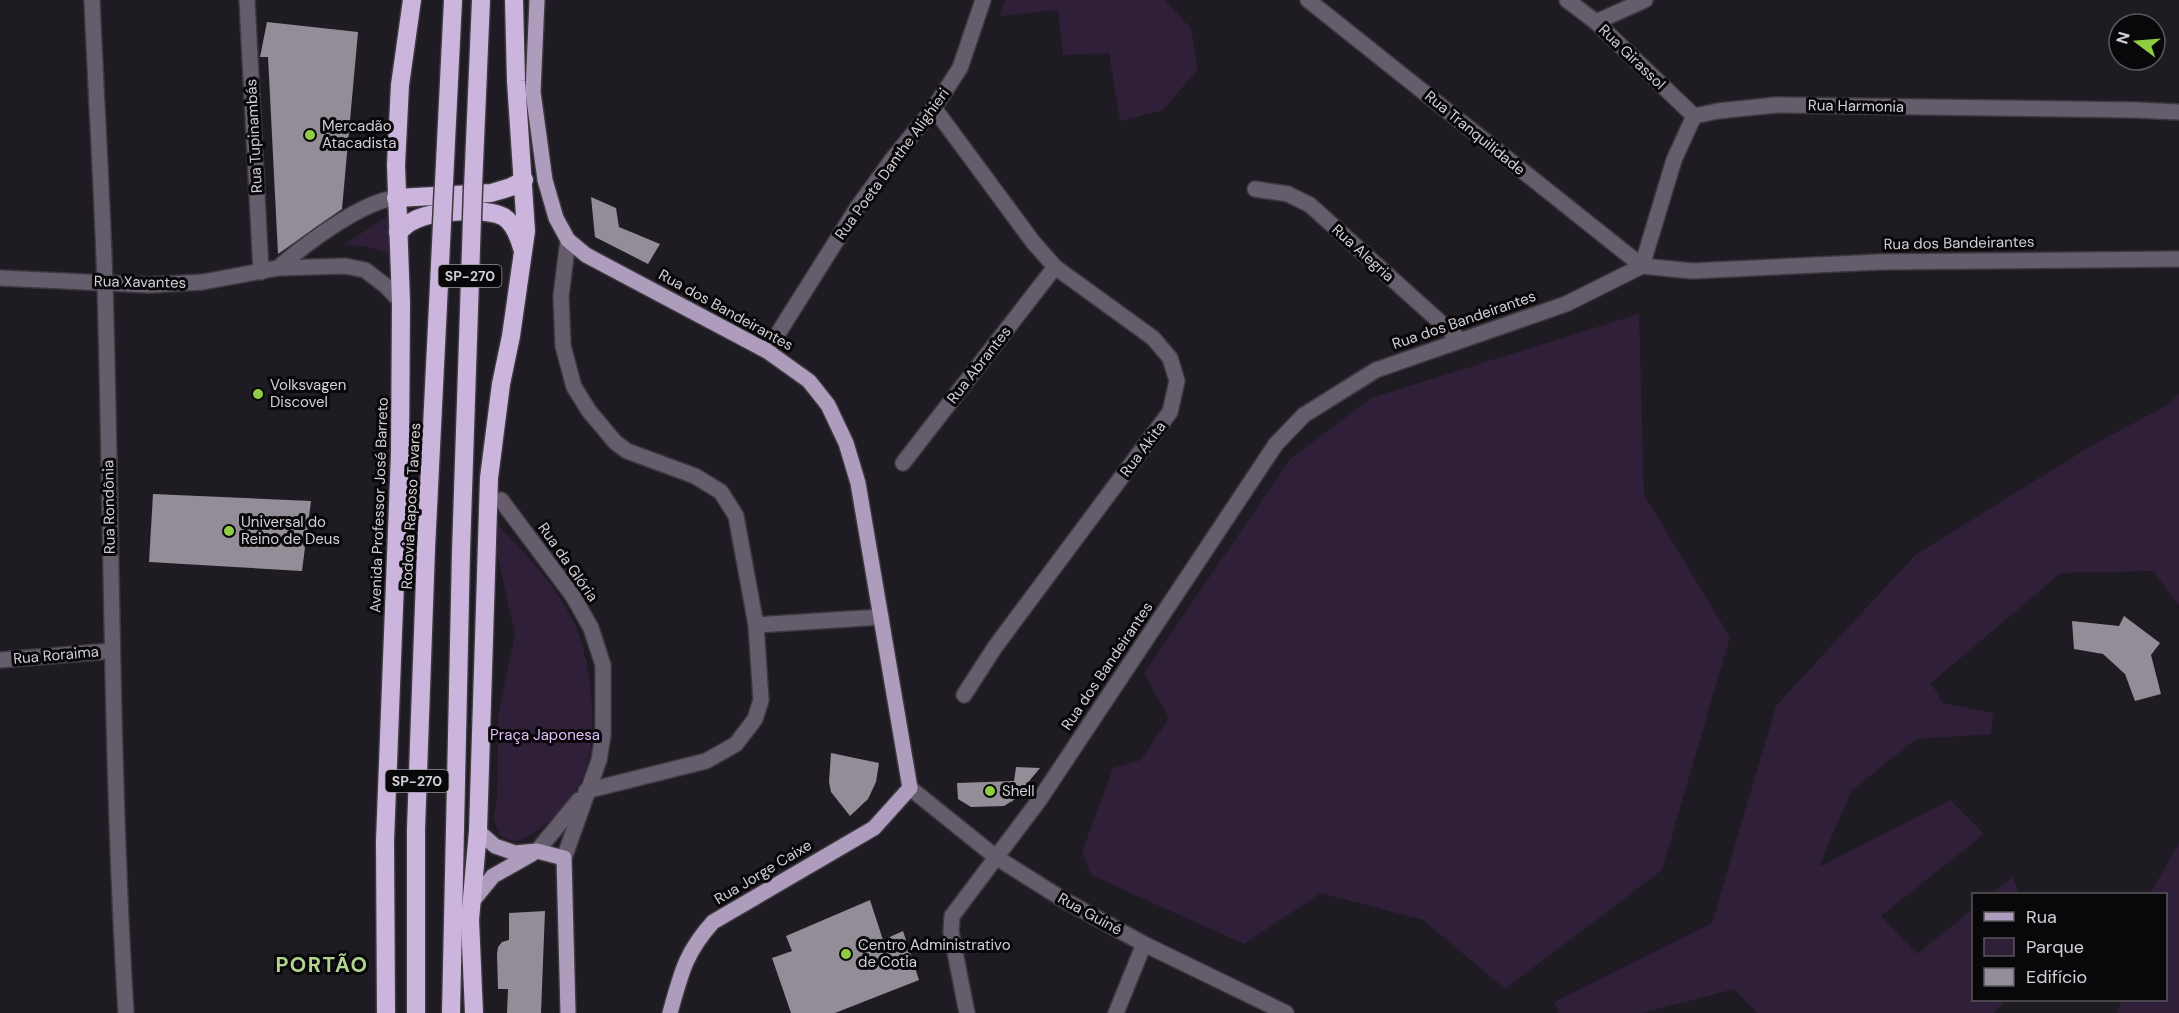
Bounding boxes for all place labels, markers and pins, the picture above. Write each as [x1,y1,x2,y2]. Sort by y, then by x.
place label: Mercadão Atacadista [322,116,396,153]
marker: Mercadão Atacadista [303,128,317,142]
place label: Volksvagen Discovel [270,375,346,412]
marker: Volksvagen Discovel [251,387,265,401]
place label: Universal do Reino de Deus [241,512,340,549]
marker: Universal do Reino de Deus [222,524,236,538]
place label: Shell [1002,781,1035,801]
marker: Shell [983,784,997,798]
place label: Centro Administrativo de Cotia [858,935,1011,972]
marker: Centro Administrativo de Cotia [839,947,853,961]

